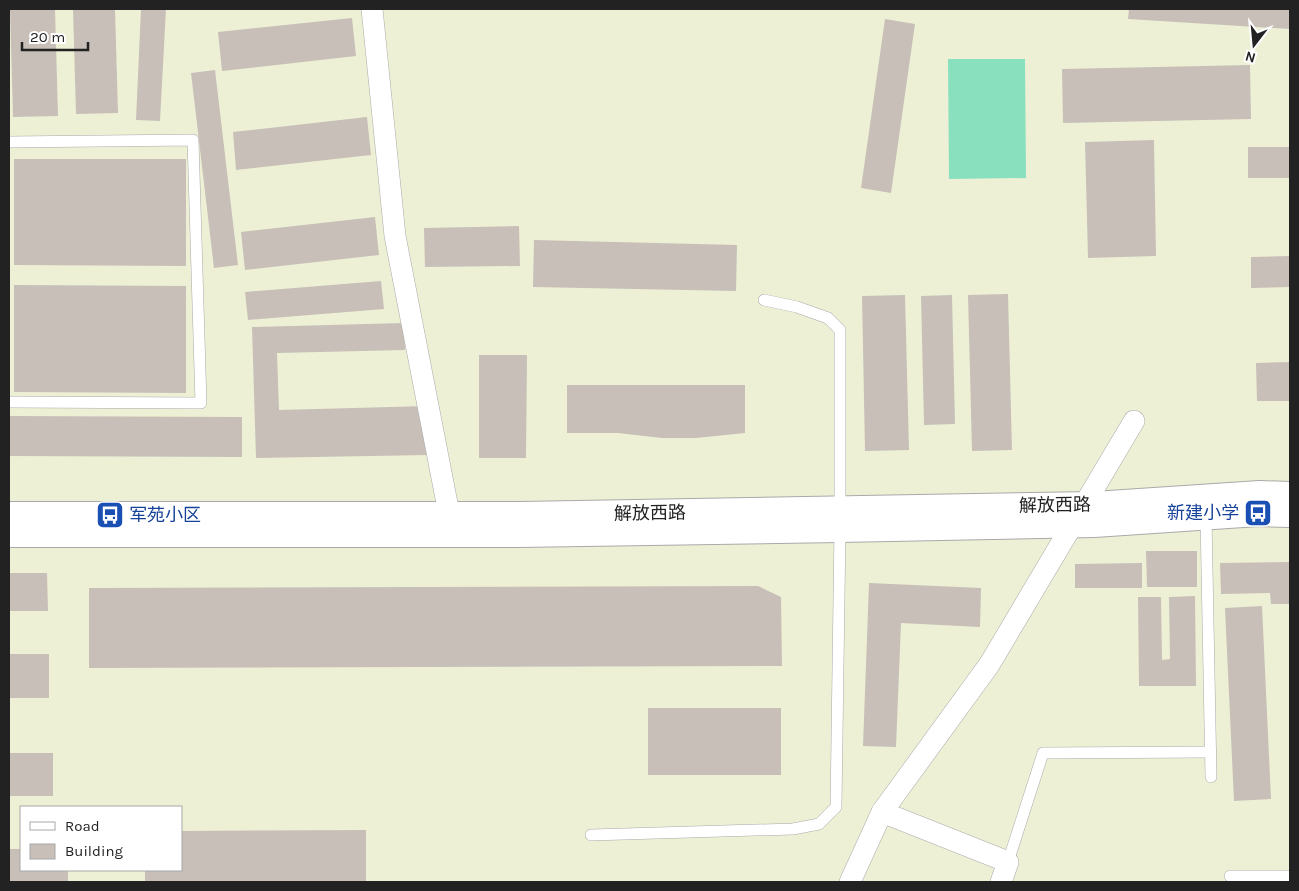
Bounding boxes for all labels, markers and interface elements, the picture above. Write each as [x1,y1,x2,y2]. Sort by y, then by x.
scale bar [22,20,89,52]
north arrow [1229,20,1279,70]
text: 20 m [30,28,65,46]
text: N [1243,47,1258,67]
street label: 解放西路 [1019,493,1091,517]
bus stop icon: 新建小学 [1243,498,1273,528]
bus stop icon: 军苑小区 [95,500,125,530]
street label: 解放西路 [614,501,686,525]
place label: 新建小学 [1167,502,1239,524]
place label: 军苑小区 [129,504,201,526]
legend [20,806,182,871]
text: Road [65,817,100,835]
text: Building [65,842,123,860]

